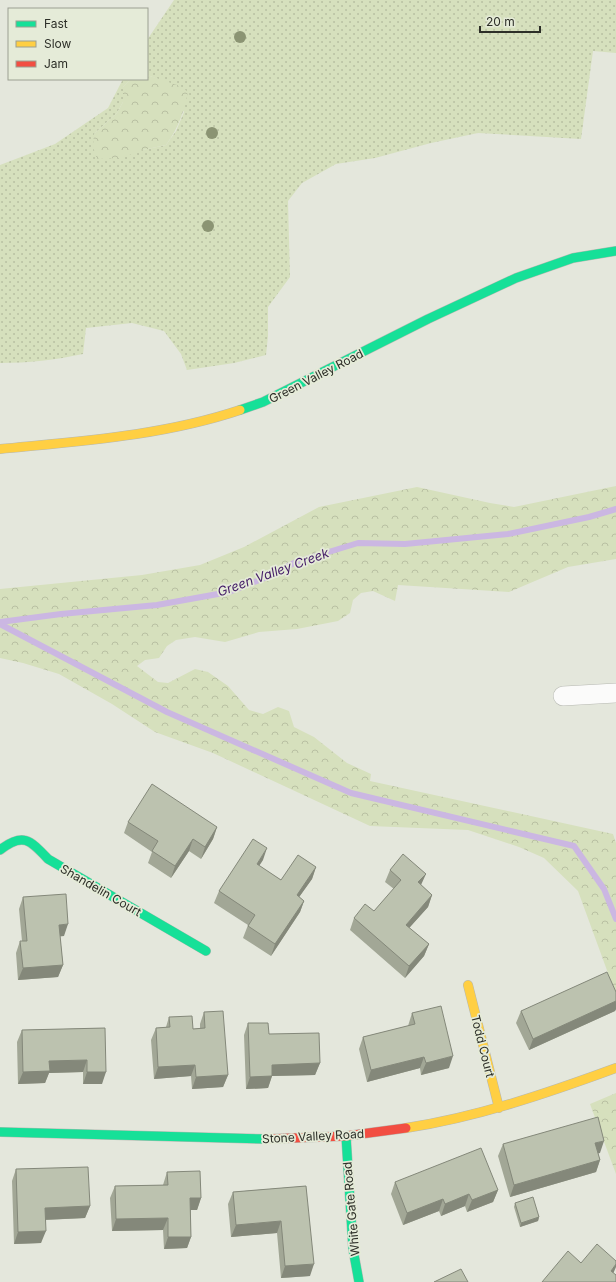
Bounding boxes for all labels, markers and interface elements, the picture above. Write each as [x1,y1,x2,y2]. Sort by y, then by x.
legend [8,8,148,80]
scale bar [480,8,540,34]
text: 20 m [486,14,515,29]
text: Fast [44,16,68,31]
text: Slow [44,36,72,51]
text: Jam [44,56,68,71]
street label: Green Valley Road [266,346,366,406]
water label: Green Valley Creek [215,544,332,600]
street label: Shandelin Court [58,861,144,919]
street label: Todd Court [468,1013,498,1079]
street label: Stone Valley Road [262,1126,364,1146]
street label: White Gate Road [339,1161,363,1257]

